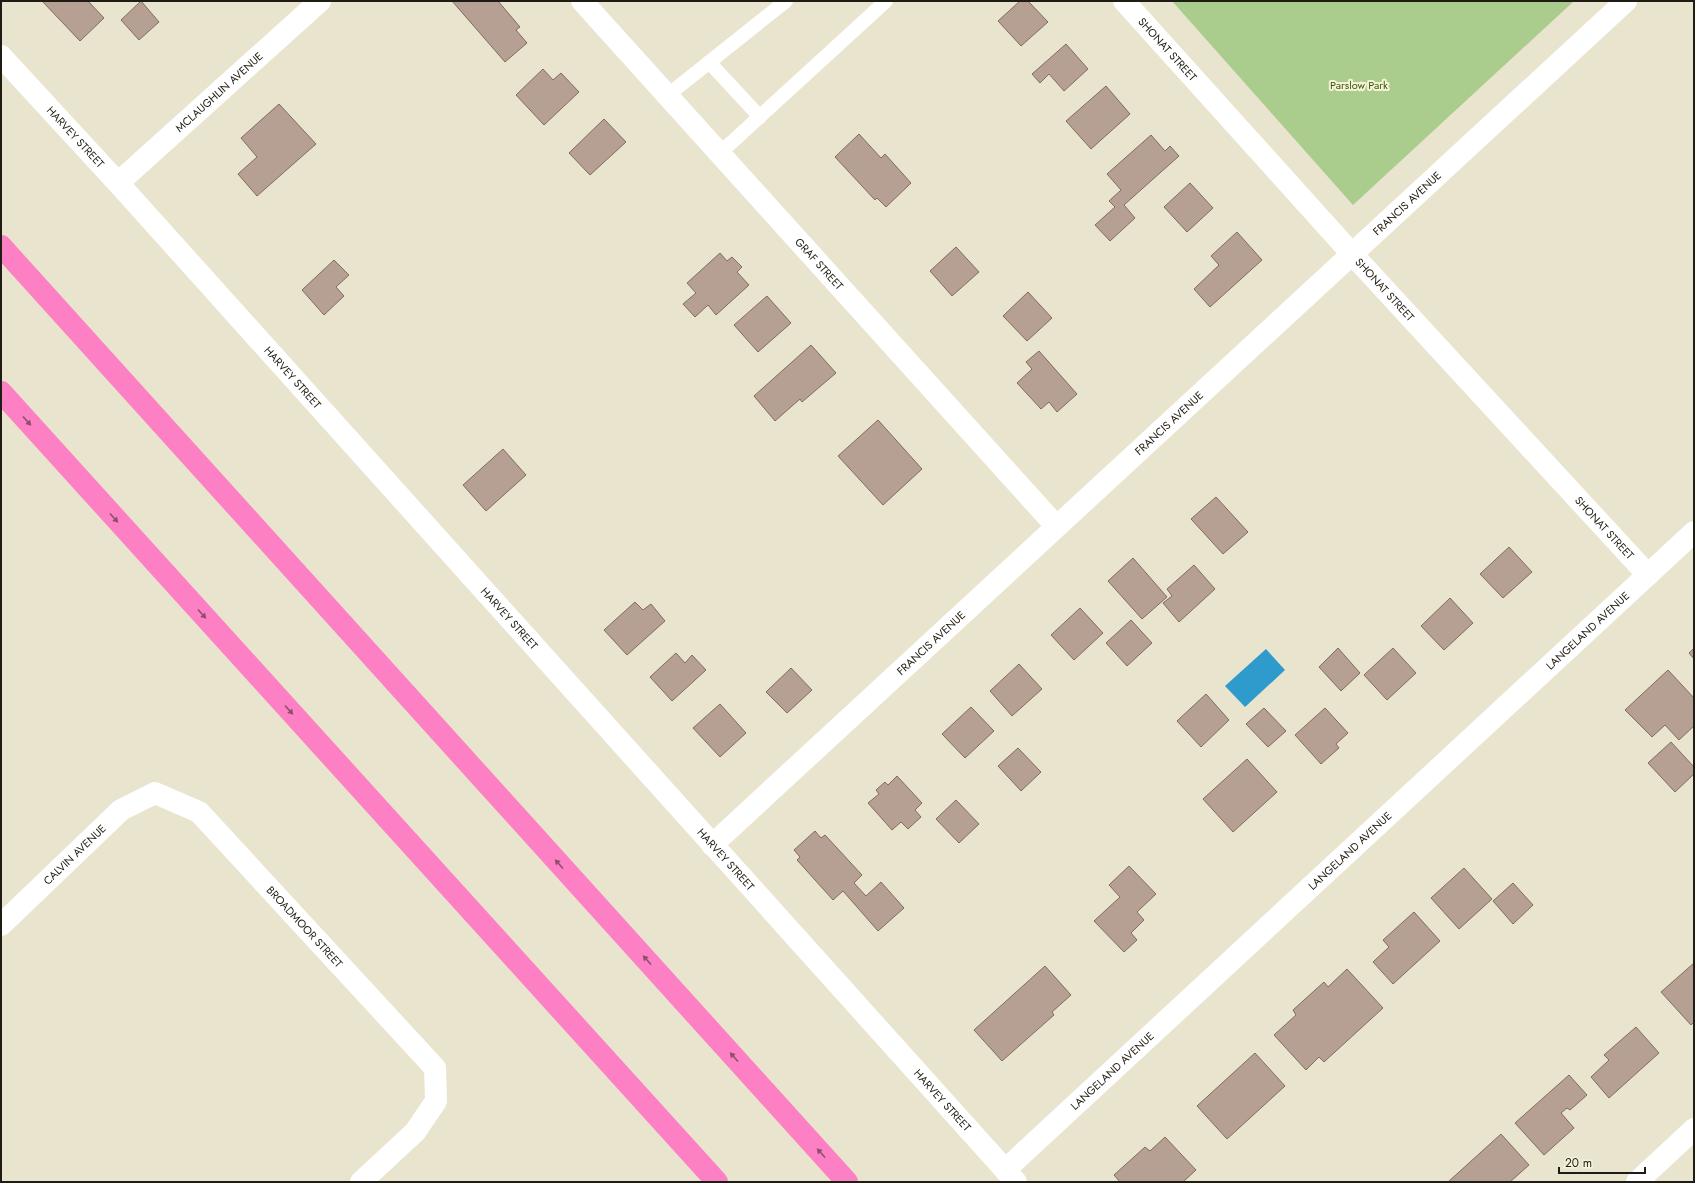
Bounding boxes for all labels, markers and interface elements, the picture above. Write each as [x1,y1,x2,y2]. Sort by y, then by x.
street label: SHONAT STREET [1135,14,1200,85]
street label: MCLAUGHLIN AVENUE [172,48,266,136]
park label: Parslow Park [1330,77,1388,93]
street label: HARVEY STREET [43,103,108,171]
street label: FRANCIS AVENUE [1369,167,1445,239]
street label: GRAF STREET [791,234,847,293]
street label: SHONAT STREET [1352,254,1418,325]
street label: HARVEY STREET [260,343,325,412]
street label: FRANCIS AVENUE [1131,387,1207,459]
one-way arrow [22,417,31,426]
street label: SHONAT STREET [1571,493,1638,563]
one-way arrow [110,513,119,523]
street label: HARVEY STREET [477,584,542,653]
street label: LANGELAND AVENUE [1542,588,1633,673]
street label: FRANCIS AVENUE [893,607,969,679]
one-way arrow [197,609,207,619]
one-way arrow [284,705,294,715]
street label: LANGELAND AVENUE [1305,808,1395,893]
street label: CALVIN AVENUE [40,821,110,888]
street label: HARVEY STREET [694,825,758,894]
one-way arrow [555,859,564,869]
street label: BROADMOOR STREET [263,882,346,971]
one-way arrow [642,955,651,965]
street label: LANGELAND AVENUE [1067,1028,1157,1114]
one-way arrow [729,1051,738,1062]
street label: HARVEY STREET [910,1066,975,1135]
one-way arrow [816,1148,826,1158]
scale bar [1559,1149,1645,1175]
text: 20 m [1565,1154,1592,1172]

